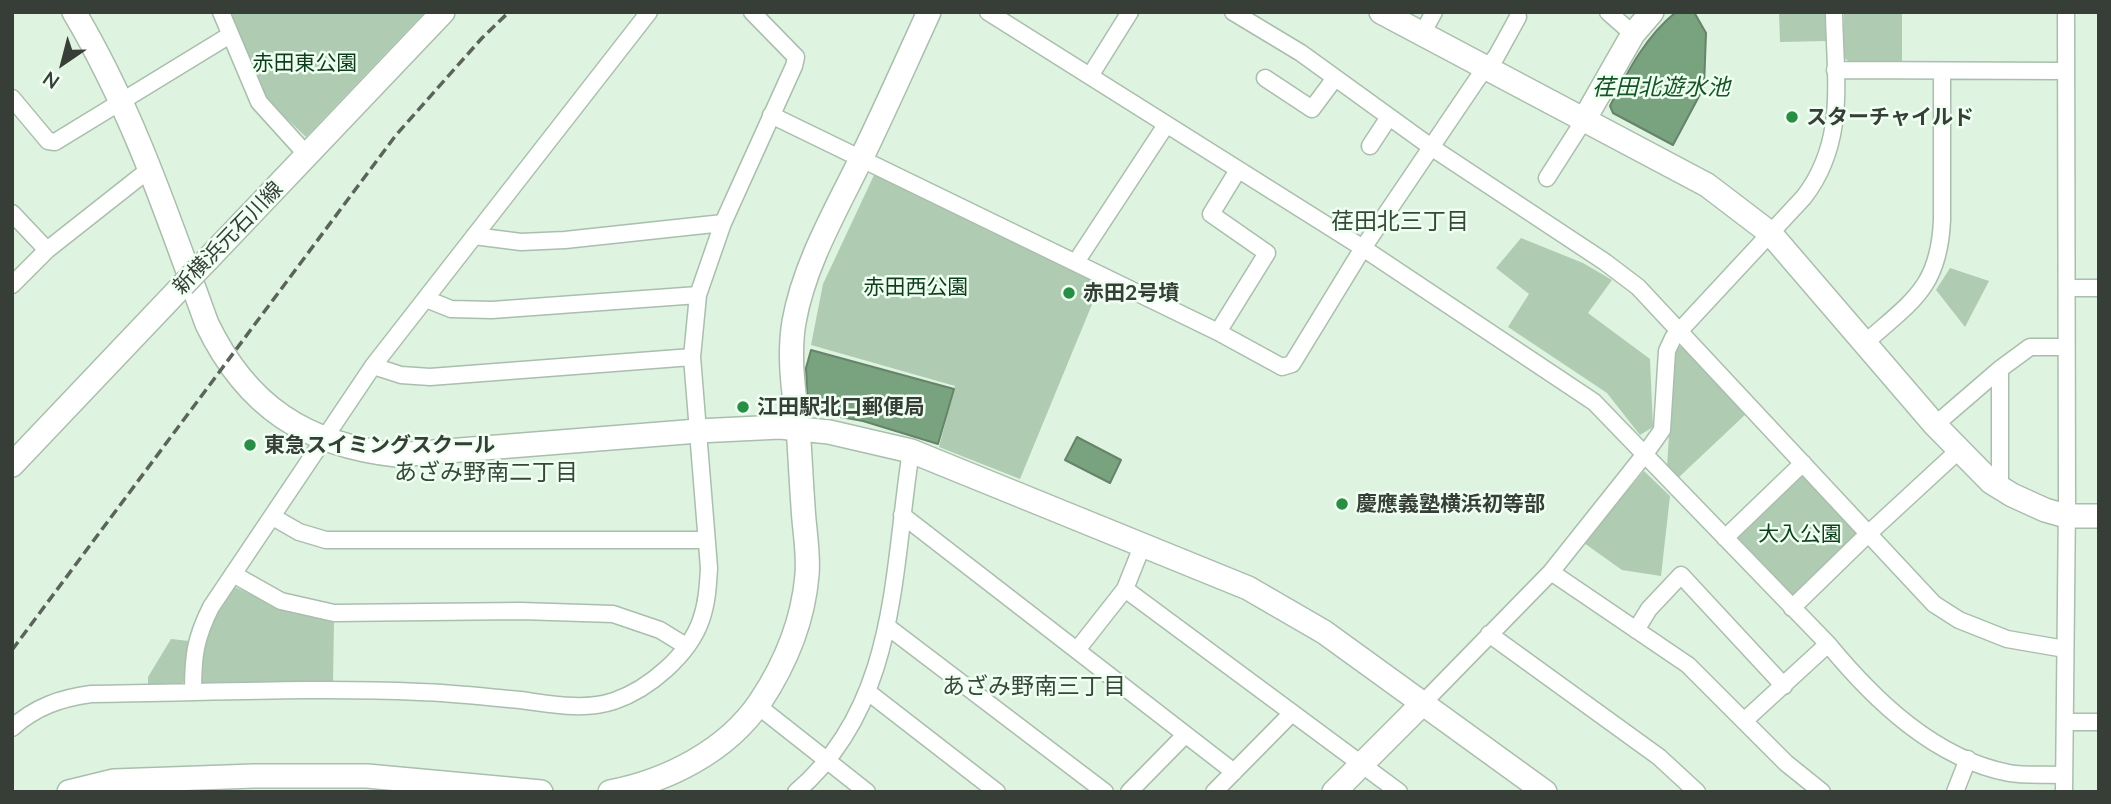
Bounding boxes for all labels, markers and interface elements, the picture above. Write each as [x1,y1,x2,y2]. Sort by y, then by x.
north arrow [28,28,98,98]
park label: 赤田東公園 [253,50,357,76]
text: N [38,67,63,94]
water label: 荏田北遊水池 [1592,74,1730,102]
place label: スターチャイルド [1806,104,1974,130]
marker: スターチャイルド [1784,109,1800,125]
street label: 新横浜元石川線 [168,176,288,300]
district label: 荏田北三丁目 [1331,208,1469,236]
park label: 赤田西公園 [864,274,968,300]
place label: 赤田2号墳 [1083,280,1179,306]
marker: 赤田2号墳 [1061,285,1077,301]
place label: 江田駅北口郵便局 [757,394,925,420]
marker: 江田駅北口郵便局 [735,399,751,415]
place label: 東急スイミングスクール [264,432,495,458]
marker: 東急スイミングスクール [242,437,258,453]
district label: あざみ野南二丁目 [394,459,578,487]
place label: 慶應義塾横浜初等部 [1356,491,1545,517]
marker: 慶應義塾横浜初等部 [1334,496,1350,512]
park label: 大入公園 [1758,521,1842,547]
district label: あざみ野南三丁目 [942,673,1126,701]

